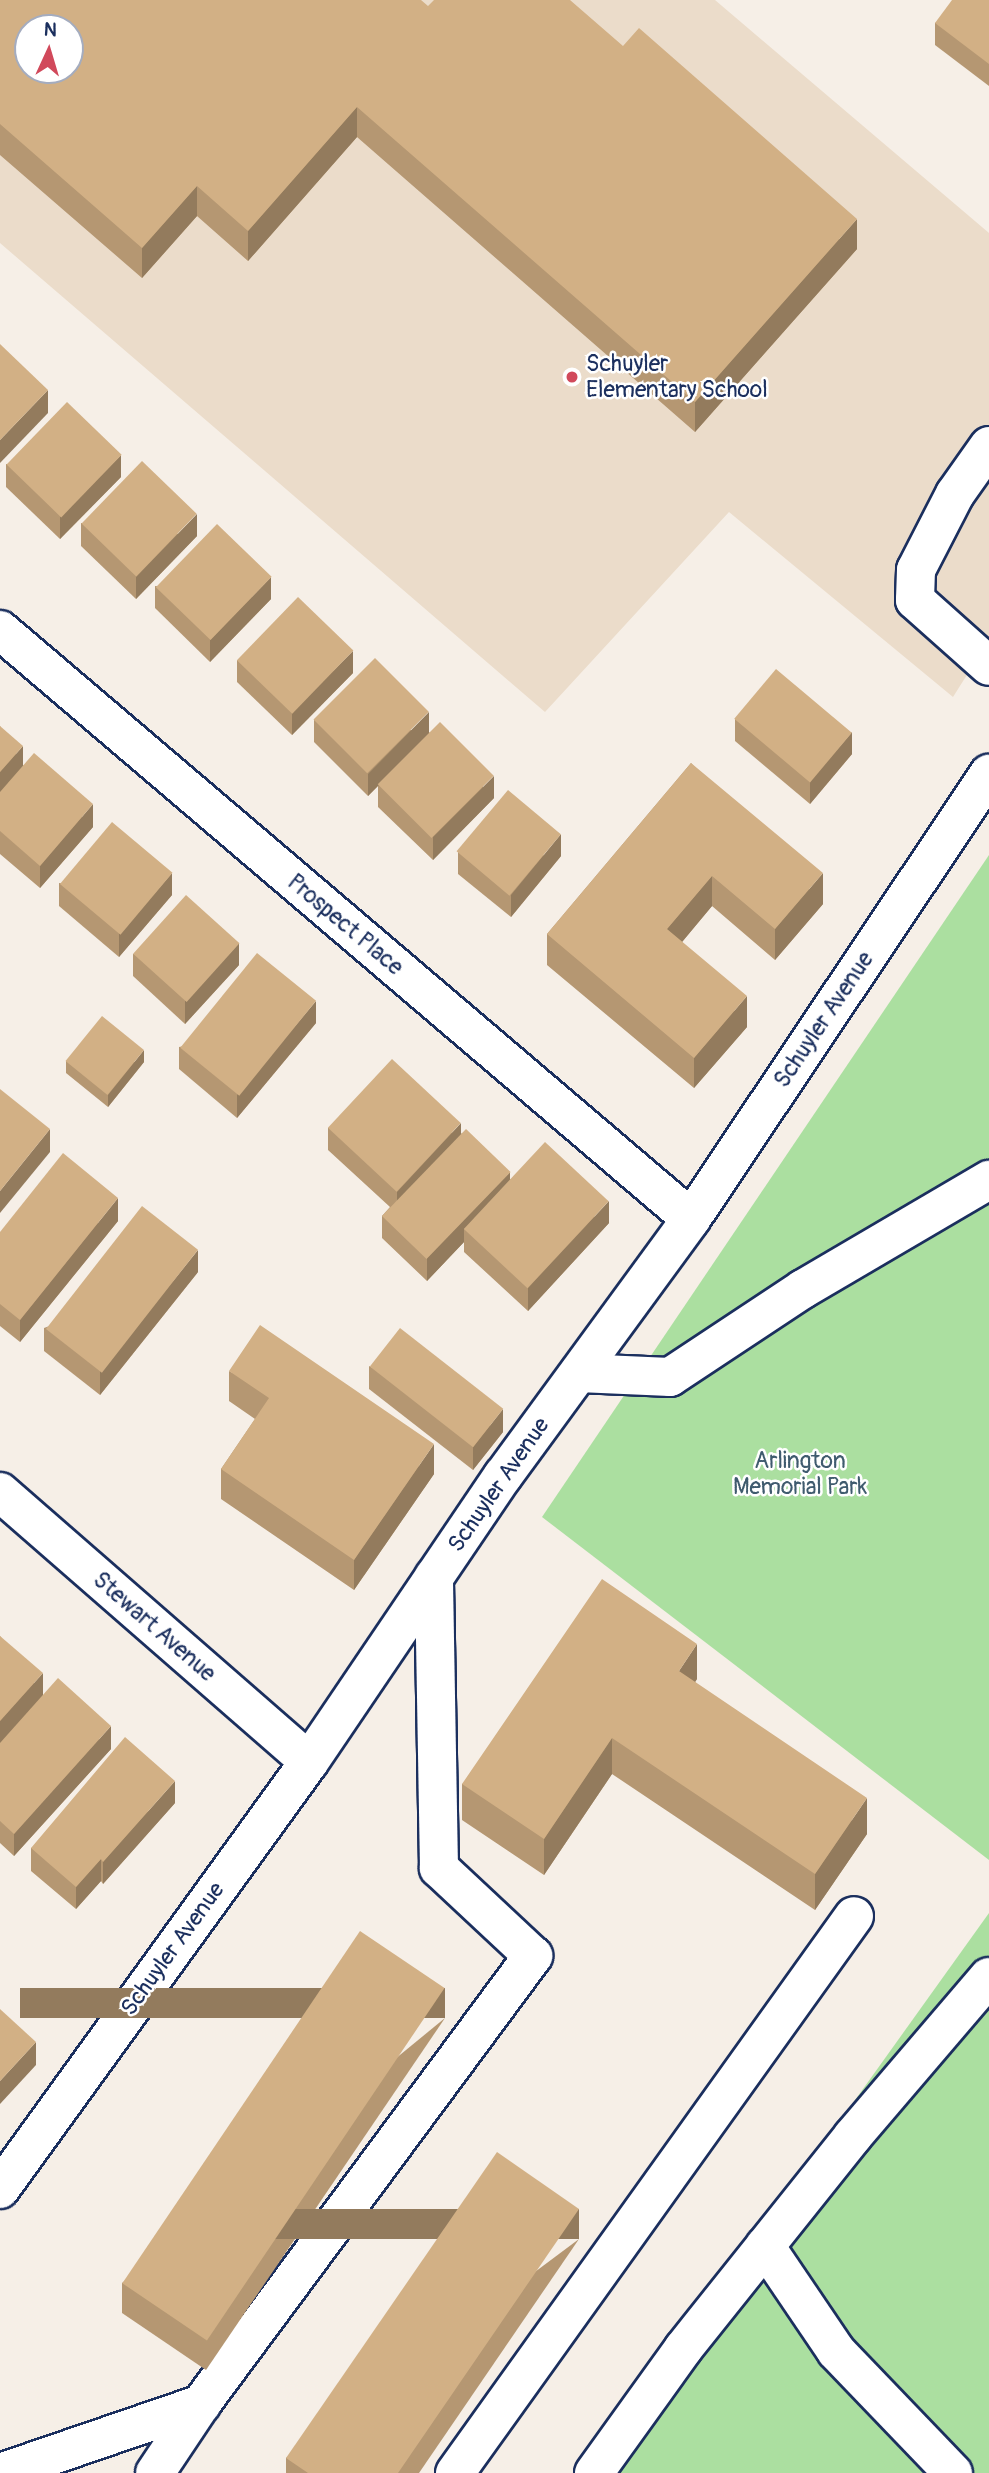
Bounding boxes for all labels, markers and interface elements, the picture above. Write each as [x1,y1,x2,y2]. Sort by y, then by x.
north arrow [14,14,84,84]
text: N [43,18,58,42]
place label: Schuyler Elementary School [586,350,768,404]
marker: Schuyler Elementary School [564,369,580,385]
street label: Prospect Place [281,869,409,981]
street label: Schuyler Avenue [768,947,880,1093]
street label: Schuyler Avenue [442,1412,556,1558]
park label: Arlington Memorial Park [733,1447,867,1501]
street label: Stewart Avenue [87,1566,221,1688]
street label: Schuyler Avenue [115,1877,231,2021]

